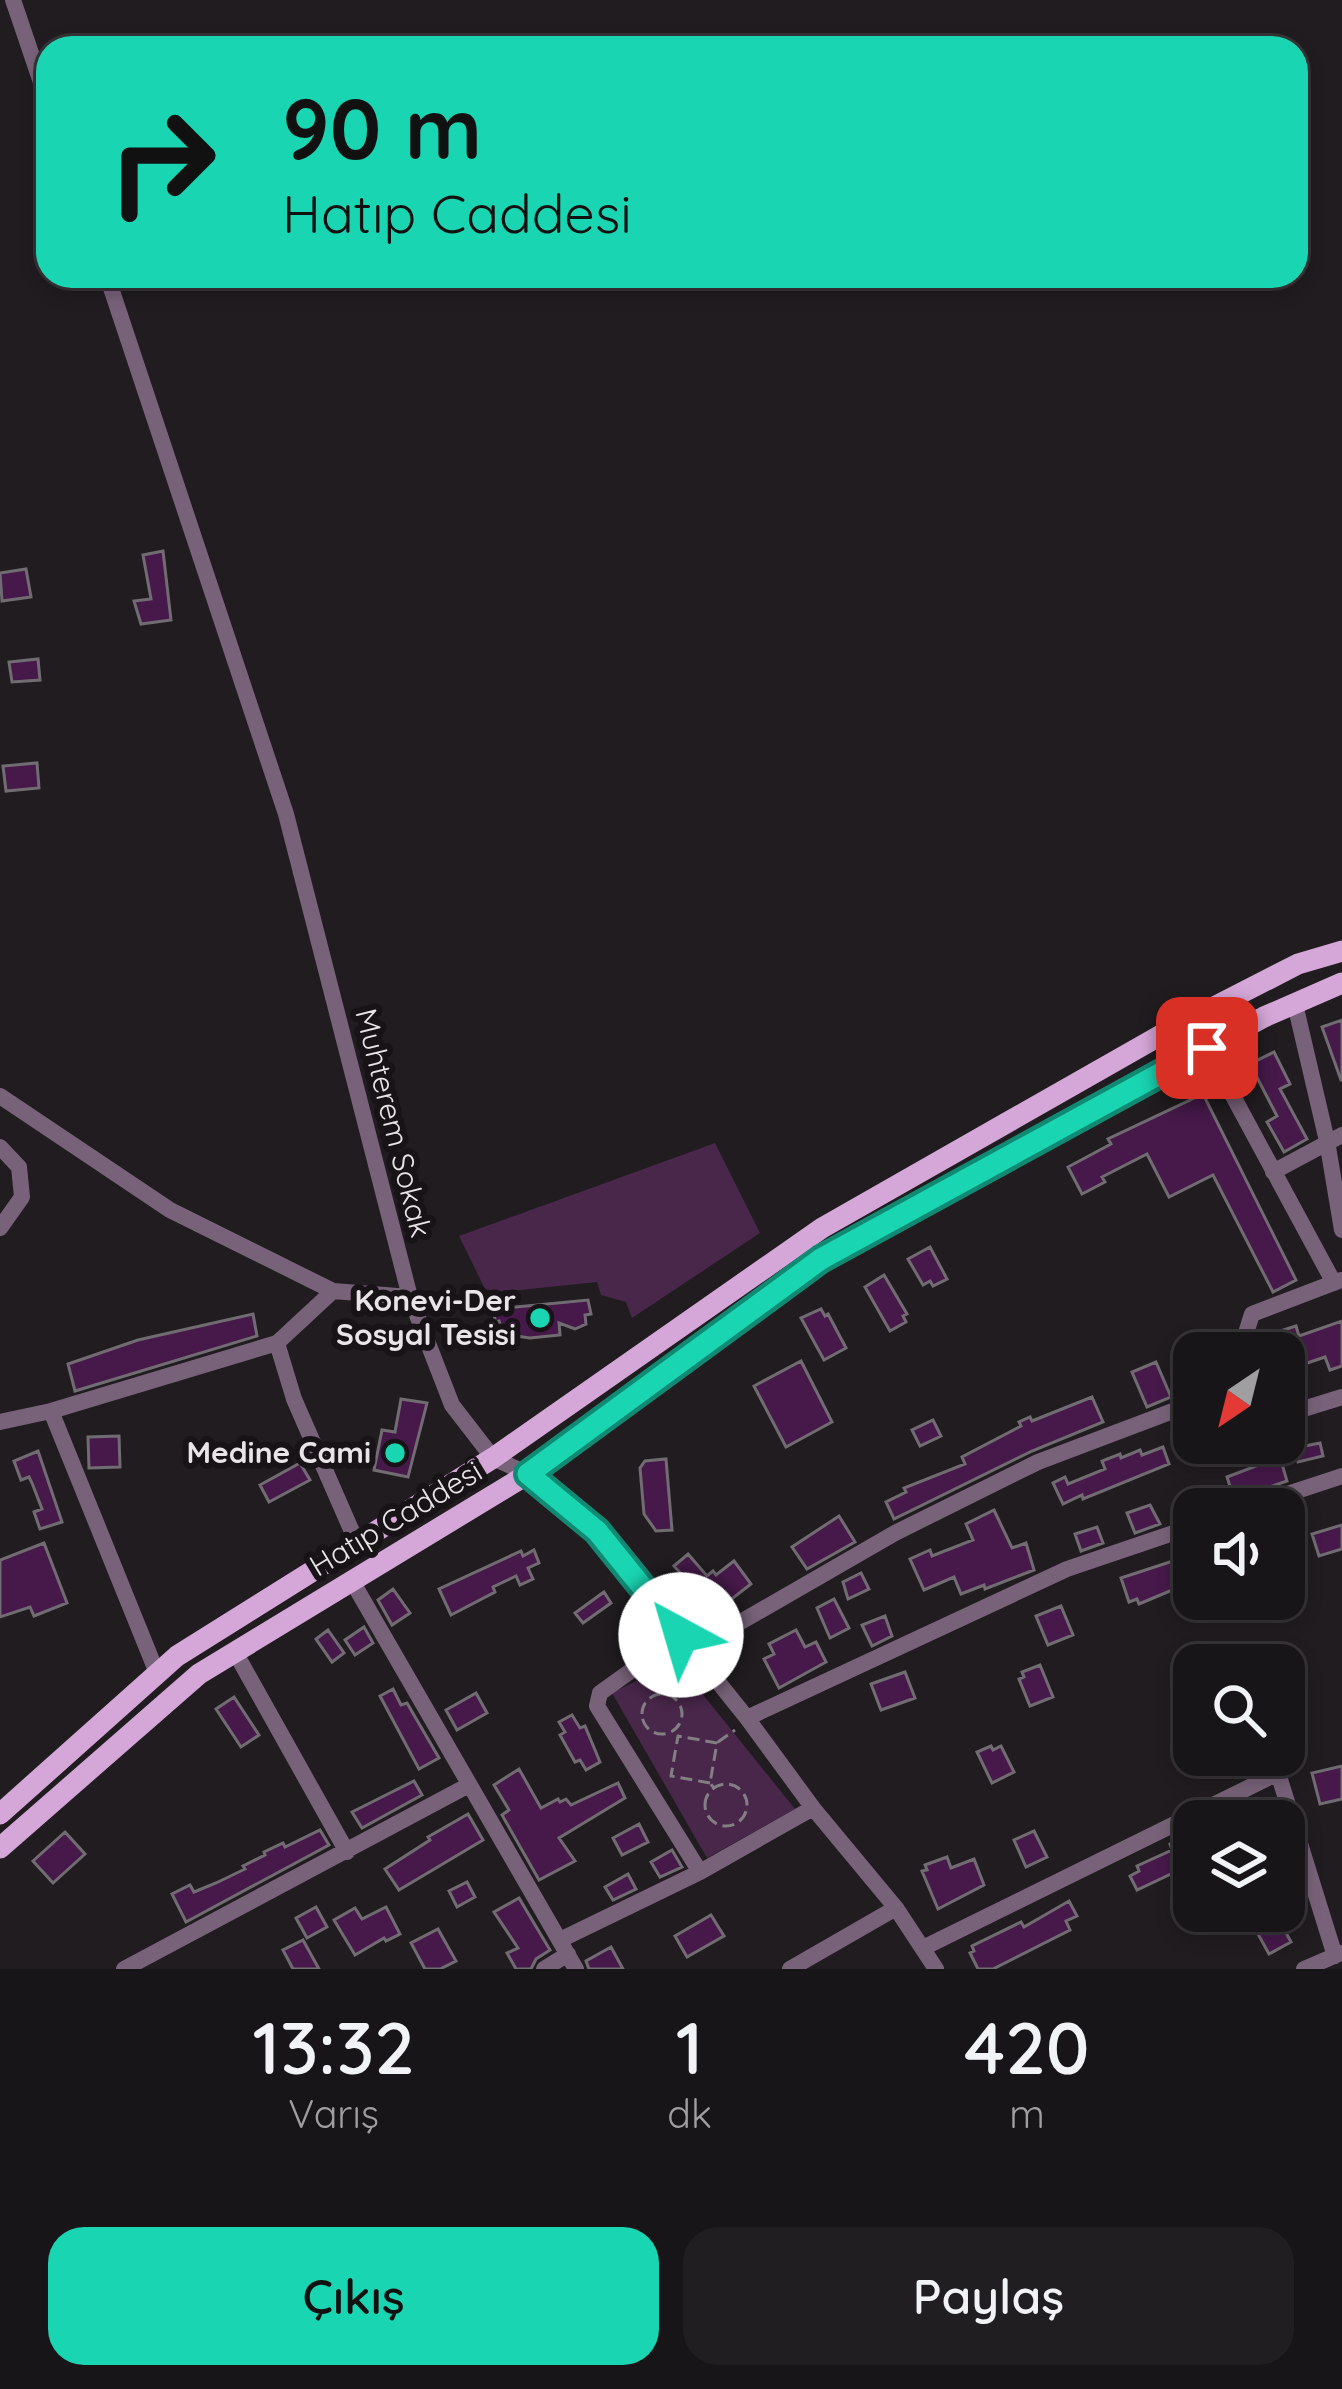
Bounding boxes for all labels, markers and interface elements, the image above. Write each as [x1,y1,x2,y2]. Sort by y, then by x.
text: 90 m [282,75,482,180]
icon: right [84,84,240,240]
text: Hatıp Caddesi [282,179,632,247]
pin [1156,997,1258,1099]
street label: Muhterem Sokak [347,1004,441,1241]
icon: arrive [1174,1015,1240,1081]
place label: Konevi-Der Sosyal Tesisi [336,1281,516,1353]
marker: Konevi-Der Sosyal Tesisi [527,1305,553,1331]
north arrow [1173,1332,1305,1464]
map controls [1173,1332,1305,1932]
place label: Medine Cami [186,1433,371,1471]
marker: Medine Cami [382,1440,408,1466]
street label: Hatıp Caddesi [302,1452,489,1584]
button: sound [1173,1488,1305,1620]
position arrow [618,1572,744,1698]
button: search [1173,1644,1305,1776]
button: layers [1173,1800,1305,1932]
text: 13:32 [252,2002,415,2092]
text: 1 [676,2002,703,2092]
text: 420 [964,2002,1090,2092]
text: Varış [288,2089,379,2138]
text: dk [667,2089,712,2138]
text: m [1009,2089,1045,2138]
button: Çıkış [48,2227,659,2365]
button: Paylaş [683,2227,1294,2365]

